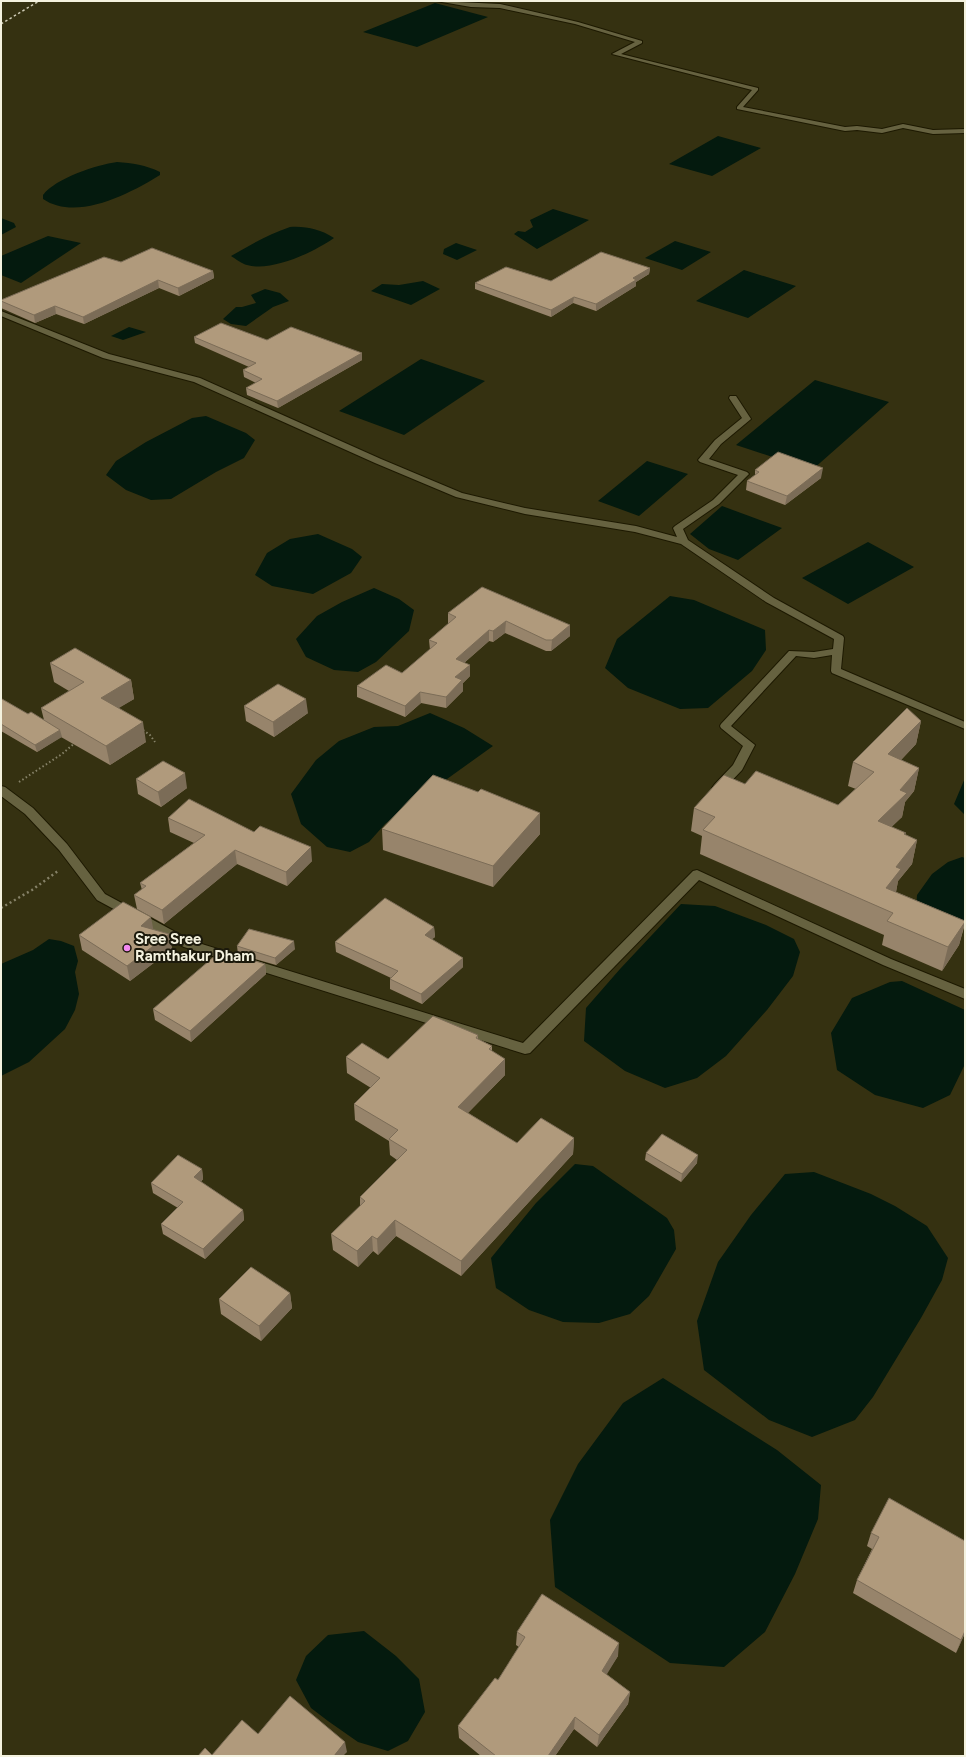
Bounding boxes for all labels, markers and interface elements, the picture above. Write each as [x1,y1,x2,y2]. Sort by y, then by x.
place label: Sree Sree Ramthakur Dham [135,930,254,965]
marker: Sree Sree Ramthakur Dham [122,943,132,953]

